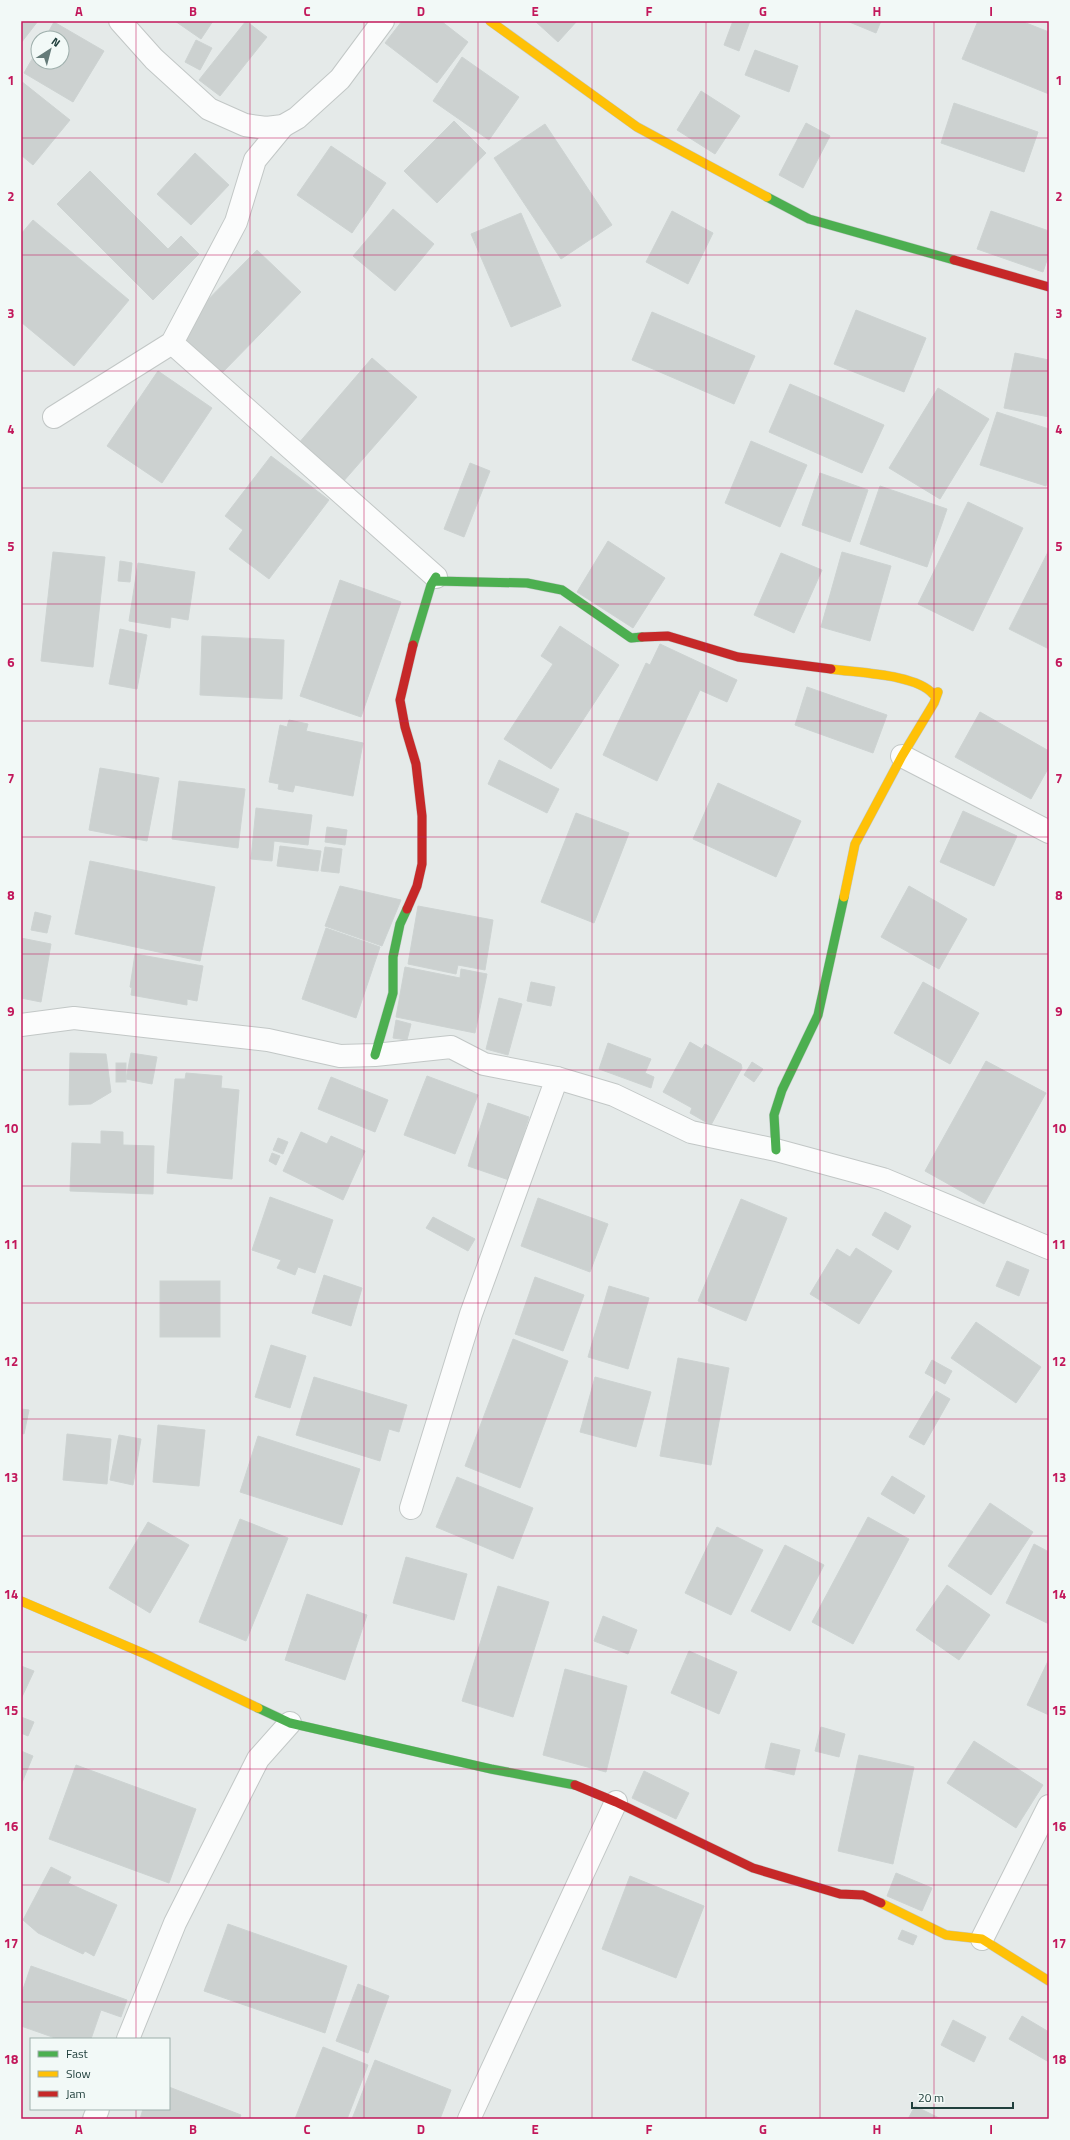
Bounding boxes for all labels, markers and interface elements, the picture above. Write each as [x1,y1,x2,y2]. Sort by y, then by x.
text: A [75,1,83,21]
text: B [189,1,197,21]
text: C [303,1,311,21]
text: D [417,1,425,21]
text: E [531,1,539,21]
text: F [646,1,653,21]
text: G [759,1,767,21]
text: H [873,1,881,21]
text: I [989,1,993,21]
north arrow [30,30,70,70]
text: N [48,33,64,51]
text: 1 [7,70,15,90]
text: 1 [1055,70,1063,90]
text: 2 [7,186,15,206]
text: 2 [1055,186,1063,206]
text: 3 [7,303,15,323]
text: 3 [1055,303,1063,323]
text: 4 [7,419,15,439]
text: 4 [1055,419,1063,439]
text: 5 [7,536,15,556]
text: 5 [1055,536,1063,556]
text: 6 [7,652,15,672]
text: 6 [1055,652,1063,672]
text: 7 [7,768,15,788]
text: 7 [1055,768,1063,788]
text: 8 [7,885,15,905]
text: 8 [1055,885,1063,905]
text: 9 [7,1001,15,1021]
text: 9 [1055,1001,1063,1021]
text: 10 [4,1118,18,1138]
text: 10 [1052,1118,1066,1138]
text: 11 [4,1234,18,1254]
text: 11 [1052,1234,1066,1254]
text: 12 [4,1351,18,1371]
text: 12 [1052,1351,1066,1371]
text: 13 [4,1467,18,1487]
text: 13 [1052,1467,1066,1487]
text: 14 [4,1584,18,1604]
text: 14 [1052,1584,1066,1604]
text: 15 [4,1700,18,1720]
text: 15 [1052,1700,1066,1720]
text: 16 [4,1816,18,1836]
text: 16 [1052,1816,1066,1836]
text: 17 [4,1933,18,1953]
text: 17 [1052,1933,1066,1953]
legend [30,2038,170,2110]
text: Fast [66,2044,89,2063]
text: 18 [4,2049,18,2069]
text: 18 [1052,2049,1066,2069]
text: Slow [66,2064,91,2083]
text: Jam [66,2084,86,2103]
scale bar [912,2084,1013,2110]
text: 20 m [918,2088,944,2107]
text: A [75,2119,83,2139]
text: B [189,2119,197,2139]
text: C [303,2119,311,2139]
text: D [417,2119,425,2139]
text: E [531,2119,539,2139]
text: F [646,2119,653,2139]
text: G [759,2119,767,2139]
text: H [873,2119,881,2139]
text: I [989,2119,993,2139]

